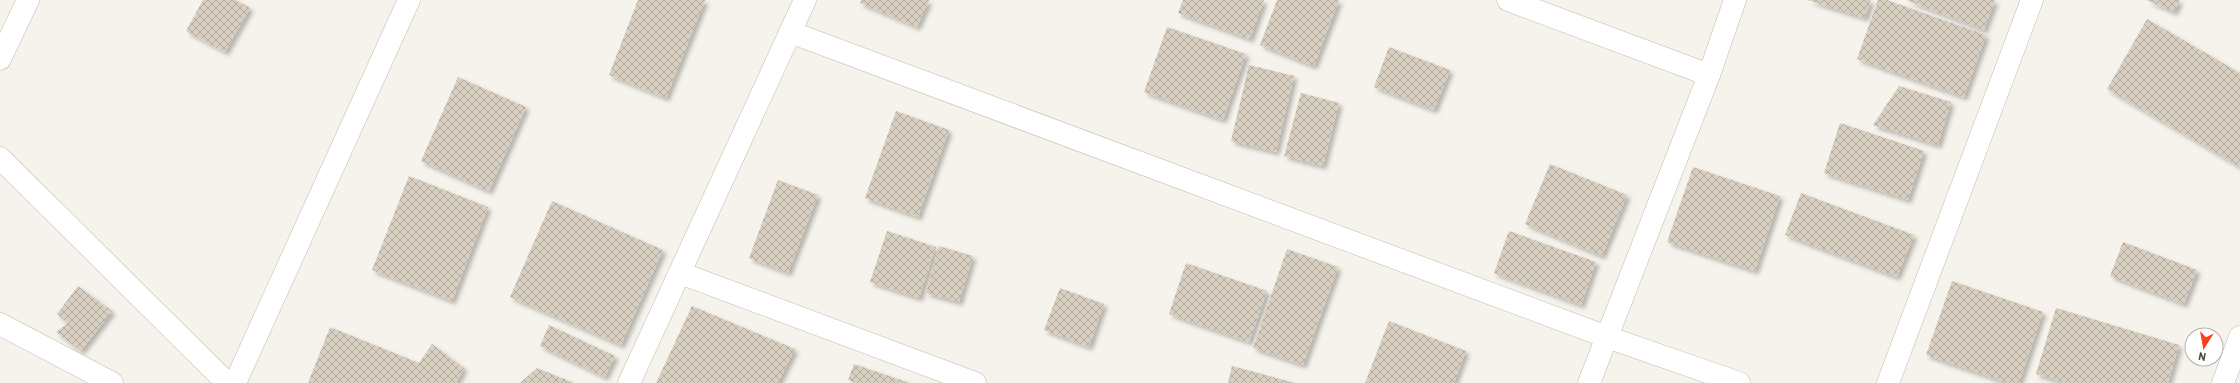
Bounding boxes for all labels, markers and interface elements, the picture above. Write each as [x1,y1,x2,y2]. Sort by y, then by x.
north arrow [2184,327,2224,367]
text: N [2197,350,2207,364]

